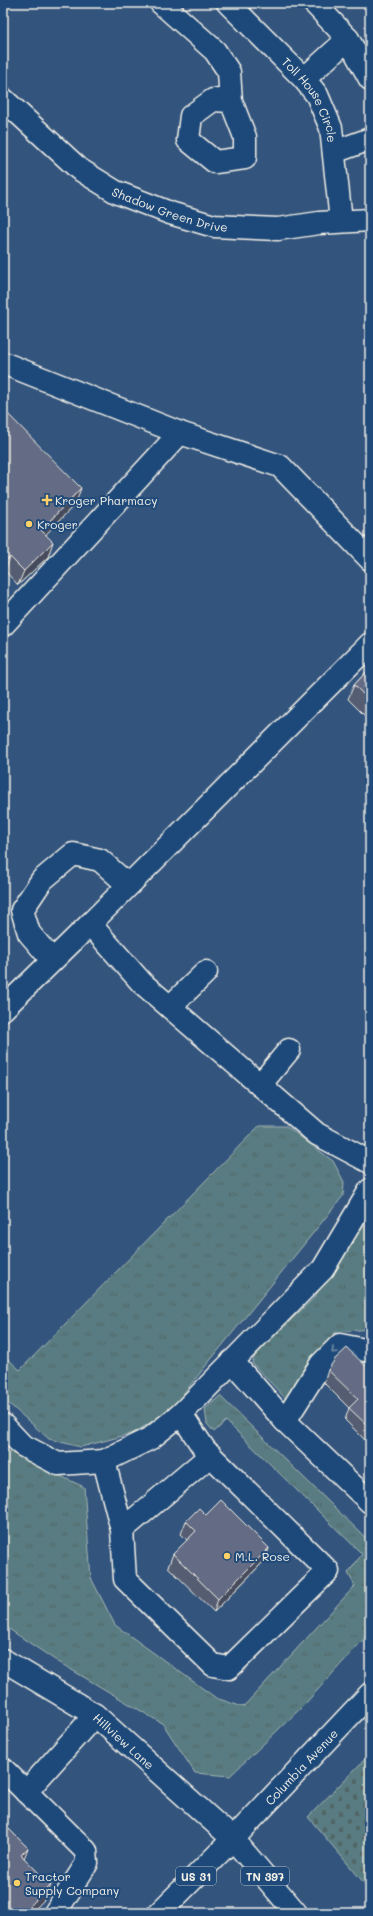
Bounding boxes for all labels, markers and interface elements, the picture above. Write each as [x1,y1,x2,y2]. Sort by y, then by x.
street label: Toll House Circle [279,54,341,143]
street label: Shadow Green Drive [109,183,228,235]
place label: Kroger Pharmacy [55,492,158,508]
marker: Kroger Pharmacy [42,495,52,505]
place label: Kroger [37,516,78,532]
marker: Kroger [24,519,34,529]
one-way arrow [331,1346,339,1354]
place label: M.L. Rose [235,1548,290,1564]
marker: M.L. Rose [222,1551,232,1561]
street label: Hillview Lane [90,1709,158,1773]
street label: Columbia Avenue [261,1725,341,1808]
road number: US 31 [176,1867,216,1885]
road number: TN 397 [241,1867,289,1885]
place label: Tractor Supply Company [25,1868,119,1898]
marker: Tractor Supply Company [12,1878,22,1888]

